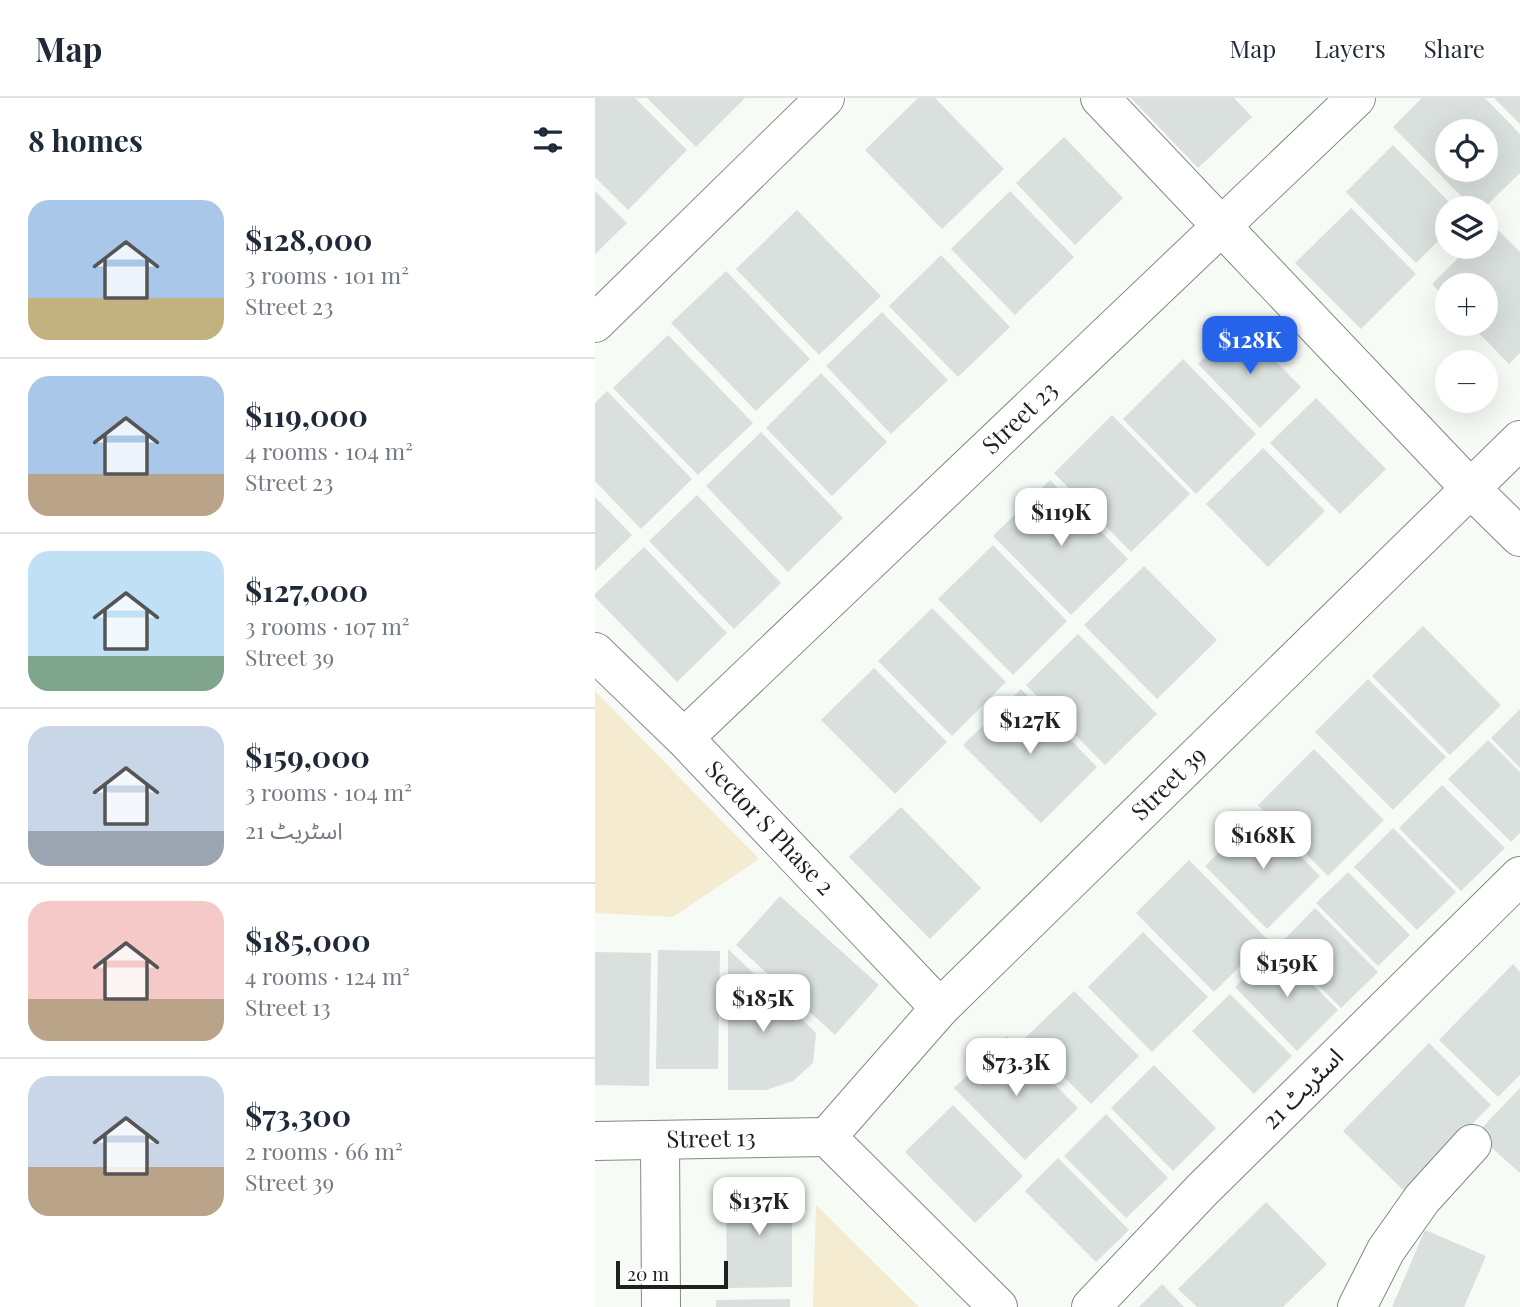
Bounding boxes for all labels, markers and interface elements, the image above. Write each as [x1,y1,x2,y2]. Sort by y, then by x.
text: Map [35,26,102,70]
text: Map [1230,32,1276,64]
text: Layers [1314,32,1386,64]
text: Share [1424,32,1485,64]
map controls [1435,119,1498,413]
button: locate [1435,119,1498,182]
text: 8 homes [28,120,143,160]
icon: filters [529,121,567,159]
button: layers [1435,196,1498,259]
text: $128,000 [245,219,372,259]
icon: home [84,228,168,312]
text: 3 rooms · 101 m² [245,259,409,290]
button: + [1435,273,1498,336]
text: Street 23 [245,290,333,321]
pin: $128K [1201,316,1299,376]
text: $128K [1218,323,1282,354]
button: − [1435,350,1498,413]
street label: Street 23 [974,373,1063,460]
text: $119,000 [245,395,368,435]
icon: home [84,404,168,488]
text: 4 rooms · 104 m² [245,435,413,466]
text: Street 23 [245,466,333,497]
pin: $119K [1012,489,1110,548]
text: $119K [1031,495,1091,526]
text: $127,000 [245,570,368,610]
icon: home [84,579,168,663]
text: 3 rooms · 107 m² [245,610,410,641]
text: Street 39 [245,641,334,672]
pin: $127K [981,696,1079,756]
text: $127K [1000,703,1060,734]
text: $159,000 [245,736,370,776]
street label: Street 39 [1123,738,1212,826]
street label: Sector S Phase 2 [700,753,842,901]
icon: home [84,754,168,838]
text: 3 rooms · 104 m² [245,776,412,807]
pin: $168K [1214,812,1312,871]
text: اسٹریٹ 21 [245,814,343,845]
text: $168K [1231,818,1295,849]
text: $185,000 [245,920,371,960]
icon: home [84,929,168,1013]
pin: $159K [1238,940,1336,999]
text: $159K [1256,946,1318,977]
text: 4 rooms · 124 m² [245,960,410,991]
pin: $185K [714,974,812,1034]
text: $185K [732,981,794,1012]
text: Street 13 [245,991,331,1022]
pin: $73.3K [959,1038,1073,1098]
street label: اسٹریٹ 21 [1254,1040,1349,1135]
text: $73.3K [982,1045,1050,1076]
text: $73,300 [245,1095,351,1135]
icon: home [84,1104,168,1188]
street label: Street 13 [666,1120,756,1154]
text: 2 rooms · 66 m² [245,1135,403,1166]
text: Street 39 [245,1166,334,1197]
pin: $137K [710,1178,808,1237]
text: $137K [729,1184,789,1215]
scale bar [616,1258,728,1290]
text: 20 m [627,1260,669,1286]

